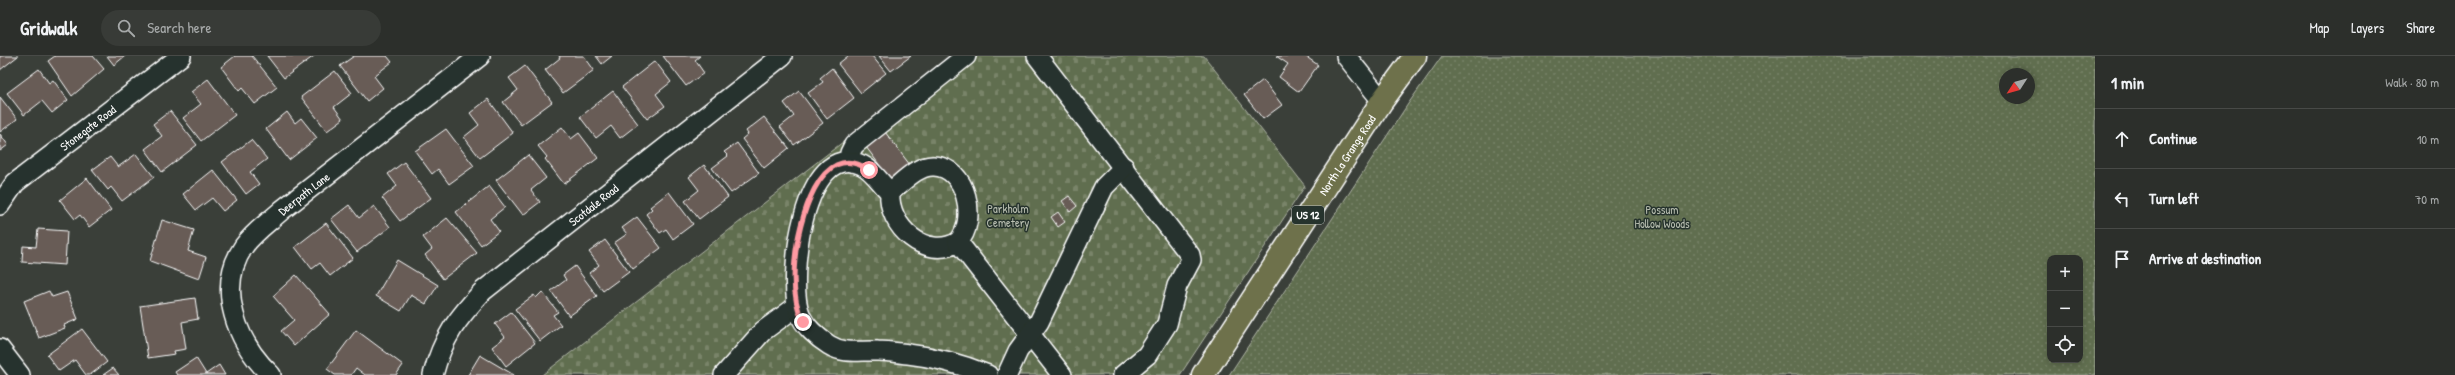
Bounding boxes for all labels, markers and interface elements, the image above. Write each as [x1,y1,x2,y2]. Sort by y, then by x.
search box [101,10,381,46]
text: Gridwalk [20,15,77,41]
icon: search [115,17,137,39]
text: Search here [147,17,211,38]
text: Map [2309,18,2329,37]
text: Layers [2351,18,2384,37]
text: Share [2406,18,2435,37]
north arrow [1999,68,2035,104]
text: 1 min [2111,71,2144,94]
text: Walk · 80 m [2385,73,2439,91]
street label: Stonegate Road [56,100,119,154]
street label: North La Grange Road [1314,111,1380,198]
icon: ahead [2111,128,2133,150]
text: Continue [2149,128,2197,149]
text: 10 m [2417,130,2439,148]
route start [860,161,878,179]
street label: Deerpath Lane [274,168,333,218]
street label: Scotdale Road [565,179,622,229]
icon: left [2111,188,2133,210]
text: Turn left [2149,188,2199,209]
text: 70 m [2415,190,2439,208]
park label: Parkholm Cemetery [987,200,1029,231]
park label: Possum Hollow Woods [1634,201,1690,232]
road number: US 12 [1292,206,1324,224]
icon: arrive [2111,248,2133,270]
text: Arrive at destination [2149,248,2261,269]
map controls [2047,255,2083,363]
button: + [2047,255,2083,291]
button: − [2047,291,2083,327]
route end [794,313,812,331]
button: locate [2047,327,2083,363]

